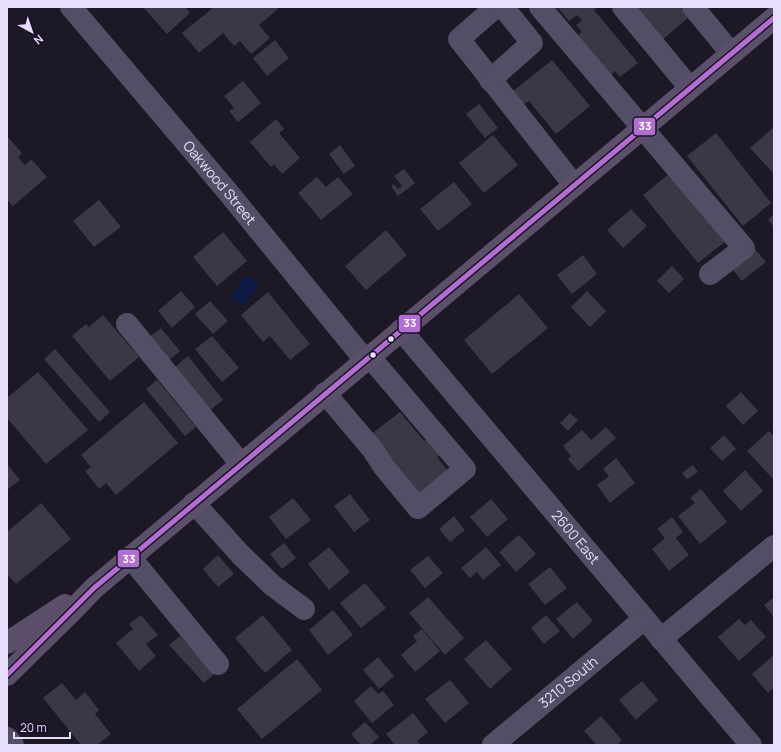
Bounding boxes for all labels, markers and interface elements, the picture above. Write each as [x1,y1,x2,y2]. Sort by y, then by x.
north arrow [12,12,52,52]
text: N [31,32,47,48]
line badge: 33 [633,117,656,136]
text: 33 [639,118,651,133]
street label: Oakwood Street [179,136,261,229]
line badge: 33 [398,314,421,333]
text: 33 [404,315,416,330]
unlabelled marker [386,334,396,344]
unlabelled marker [368,350,378,360]
street label: 2600 East [548,506,605,568]
line badge: 33 [117,549,140,568]
text: 33 [123,551,135,566]
street label: 3210 South [534,652,602,712]
scale bar [14,714,70,740]
text: 20 m [20,719,47,736]

